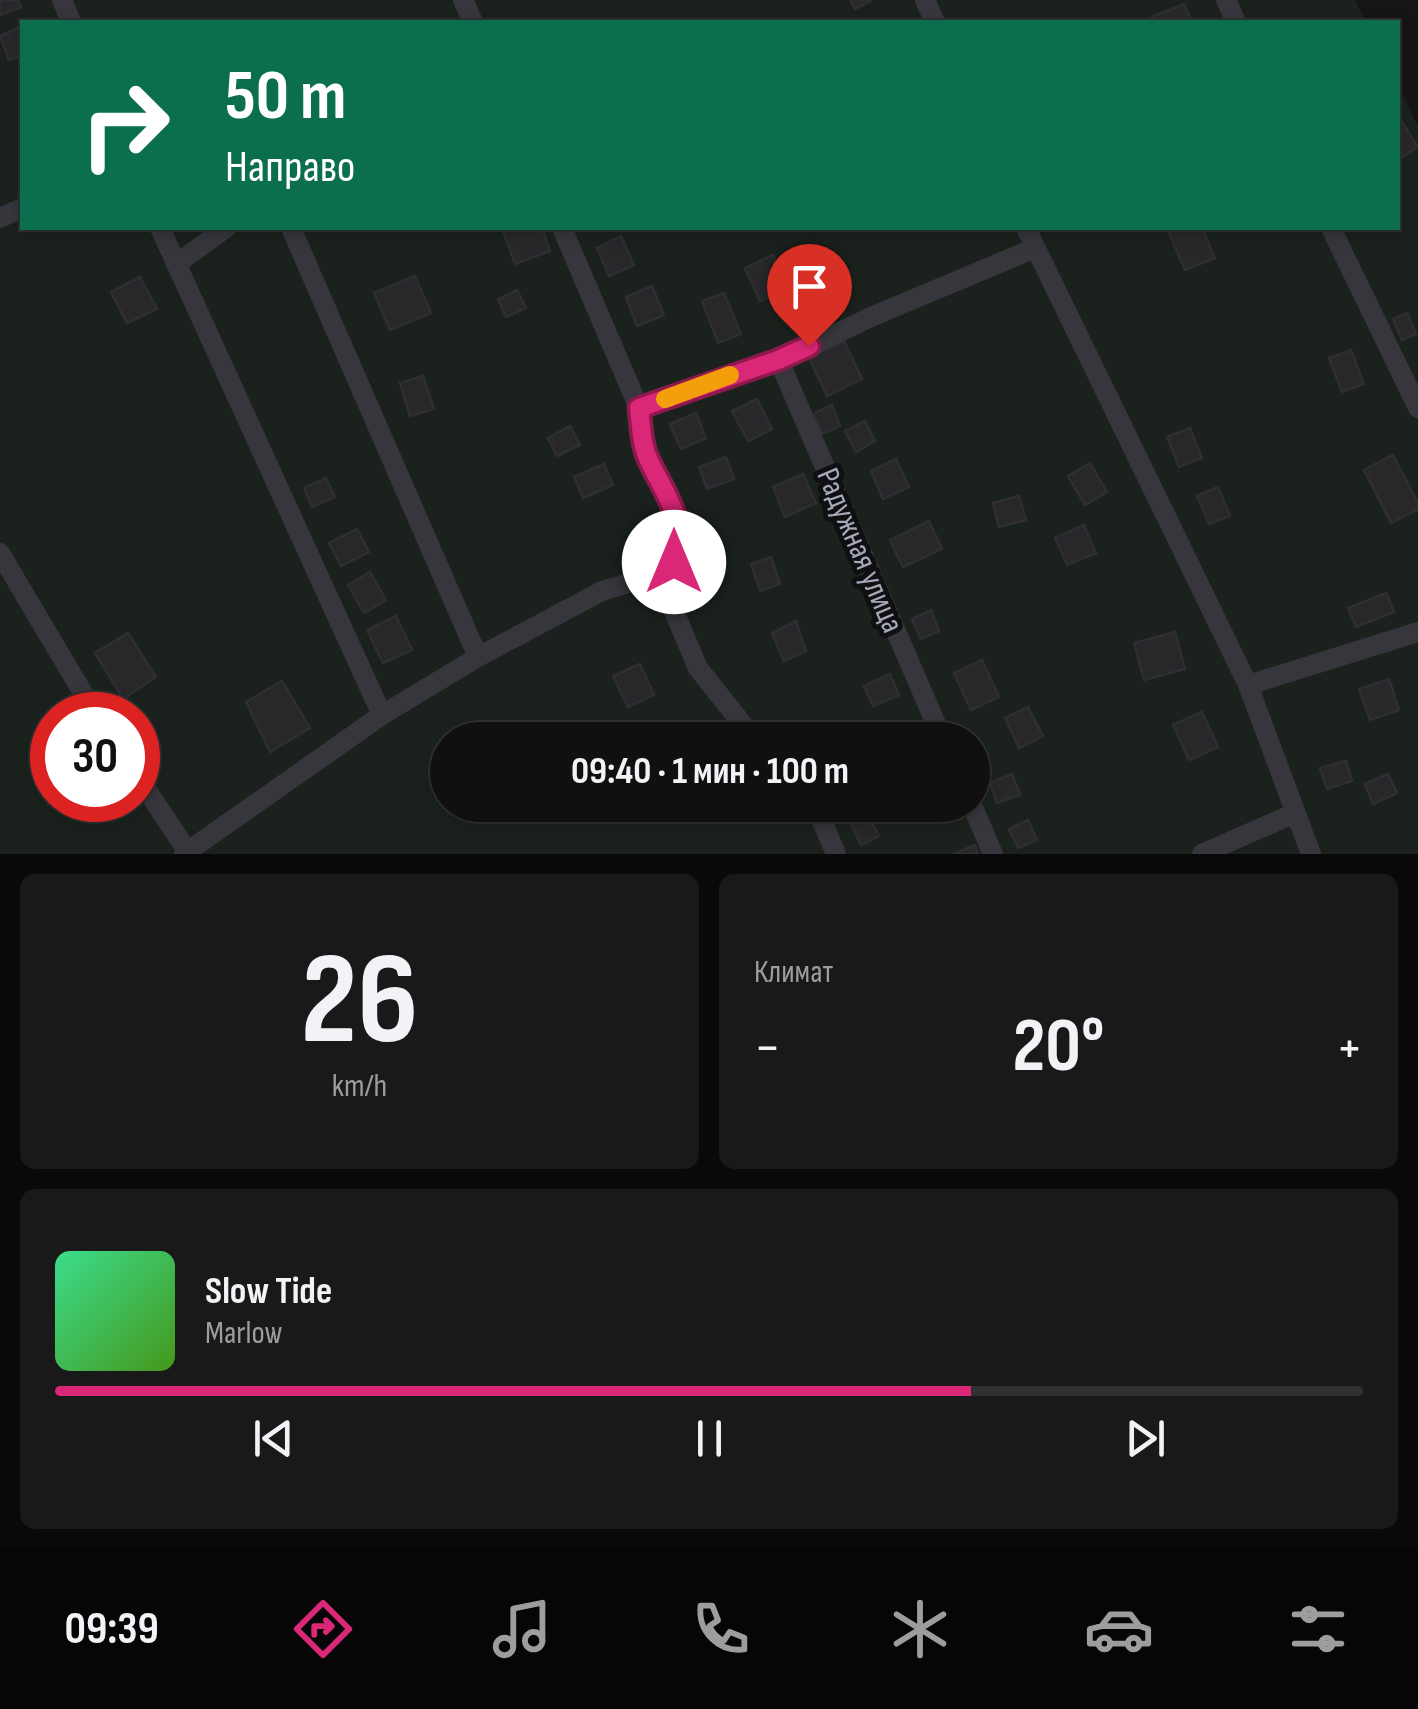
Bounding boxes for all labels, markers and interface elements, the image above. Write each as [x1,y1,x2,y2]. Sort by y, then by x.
text: 50 m [225,55,346,139]
icon: right [60,60,190,190]
text: Направо [225,140,355,195]
pin [767,244,852,347]
icon: arrive [782,259,837,314]
street label: Радужная улица [807,462,912,639]
position arrow [622,510,726,614]
speed limit sign: 30 [30,692,160,822]
text: 09:40 · 1 мин · 100 m [571,749,849,794]
text: 26 [300,924,419,1080]
text: Климат [754,953,833,992]
text: 20° [1012,1002,1105,1093]
text: − [754,1015,781,1082]
text: + [1336,1015,1363,1082]
text: km/h [332,1067,387,1106]
text: Slow Tide [205,1269,332,1314]
text: Marlow [205,1314,283,1353]
icon: previous [246,1411,301,1466]
icon: pause [682,1411,737,1466]
icon: next [1118,1411,1173,1466]
icon: directions [288,1594,358,1664]
icon: music [487,1594,557,1664]
icon: phone [686,1594,756,1664]
icon: climate [885,1594,955,1664]
icon: car [1084,1594,1154,1664]
icon: filters [1283,1594,1353,1664]
text: 09:39 [65,1602,159,1657]

